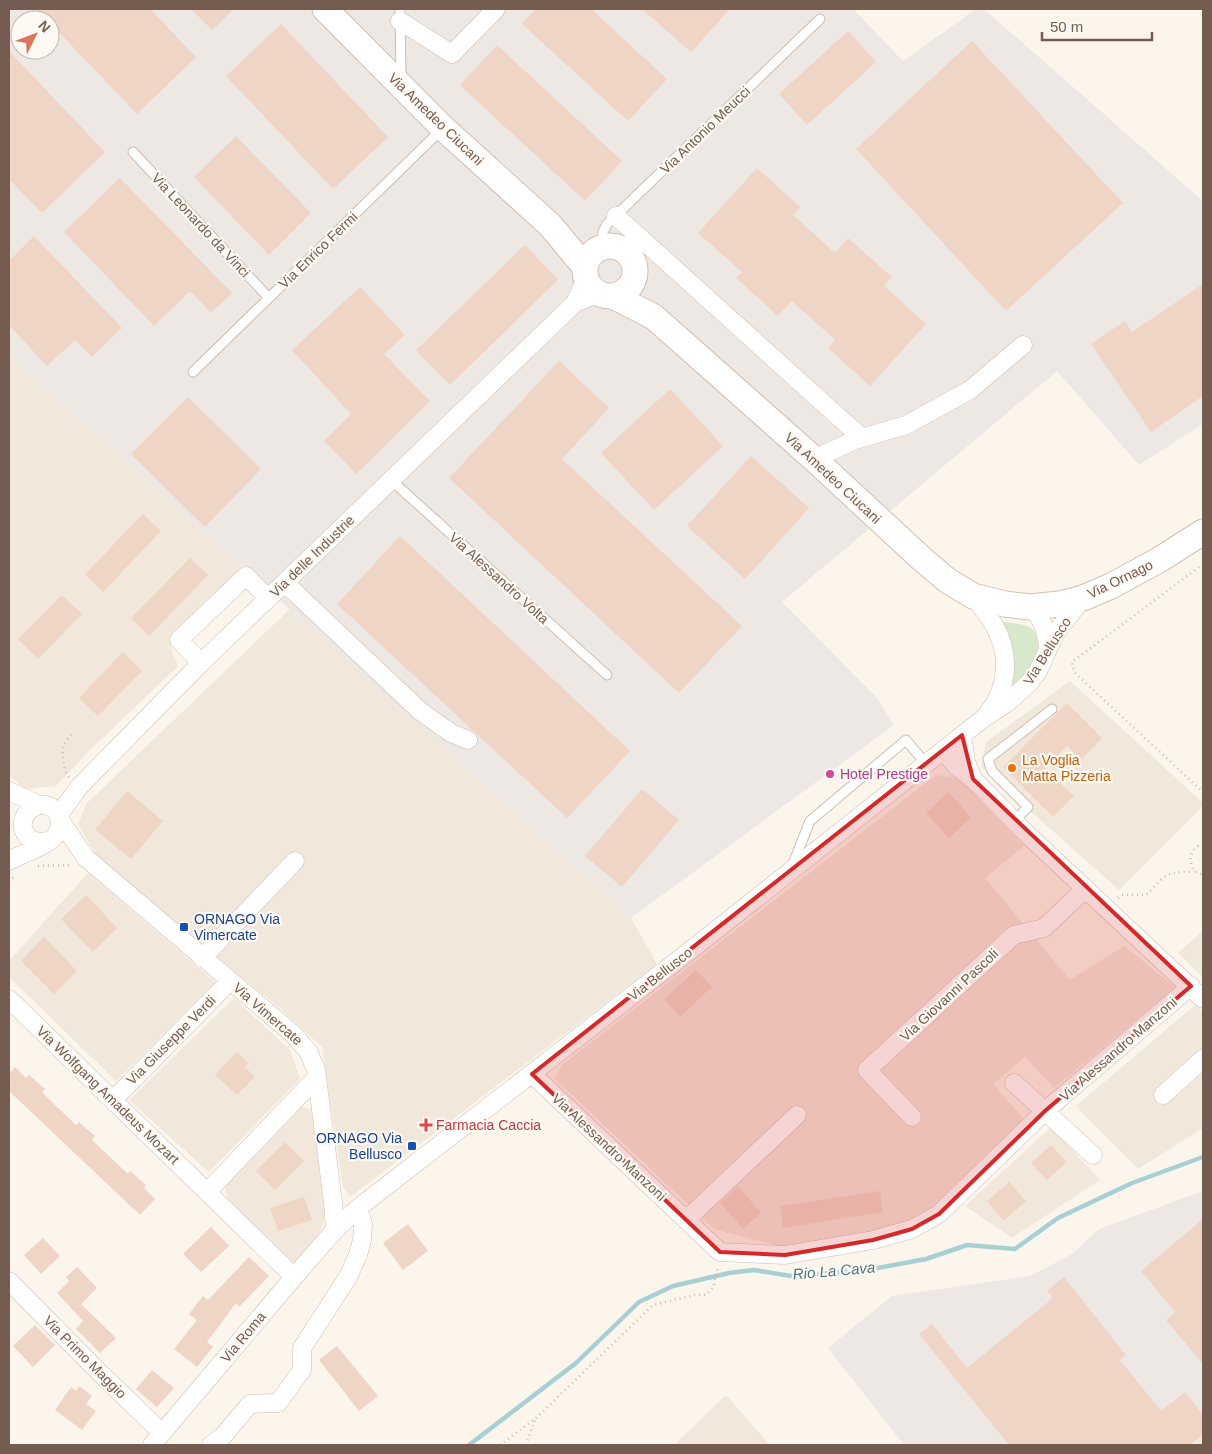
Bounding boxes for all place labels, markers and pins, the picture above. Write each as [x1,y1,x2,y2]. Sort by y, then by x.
place label: La Voglia Matta Pizzeria [1022,752,1111,784]
marker: La Voglia Matta Pizzeria [1006,762,1018,774]
place label: Hotel Prestige [840,766,928,782]
marker: Hotel Prestige [824,768,836,780]
place label: ORNAGO Via Vimercate [194,911,280,943]
marker: ORNAGO Via Vimercate [178,921,190,933]
place label: Farmacia Caccia [436,1117,541,1133]
marker: Farmacia Caccia [420,1119,432,1131]
place label: ORNAGO Via Bellusco [316,1130,402,1162]
marker: ORNAGO Via Bellusco [406,1140,418,1152]

